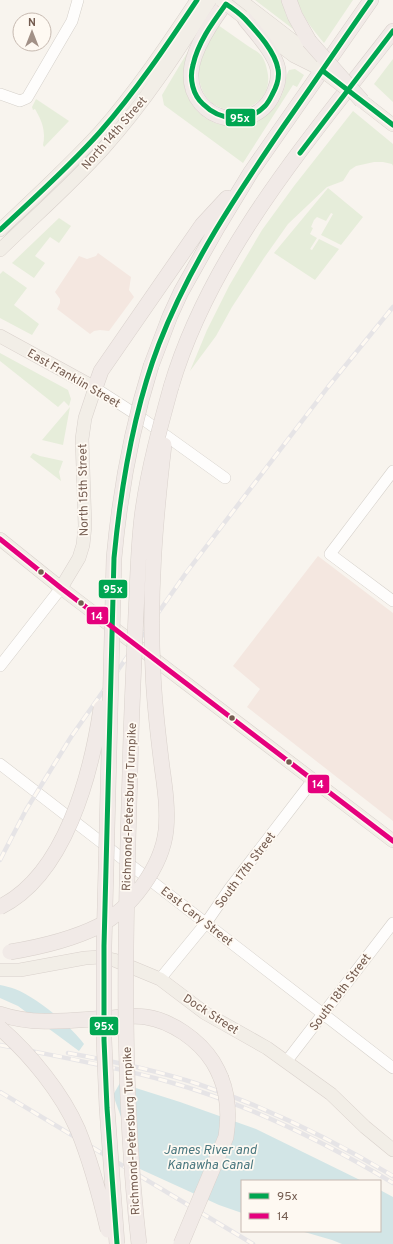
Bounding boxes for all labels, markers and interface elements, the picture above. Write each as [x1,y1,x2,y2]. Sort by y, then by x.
north arrow [12,12,52,52]
text: N [28,16,36,30]
street label: North 14th Street [78,94,151,174]
line badge: 95x [225,108,256,127]
text: 95x [230,112,251,126]
street label: East Franklin Street [24,346,123,412]
street label: North 15th Street [75,443,93,536]
unlabelled marker [36,567,46,577]
line badge: 95x [98,579,128,599]
text: 95x [103,583,124,597]
unlabelled marker [76,598,86,608]
line badge: 14 [86,606,109,625]
text: 14 [91,610,103,624]
unlabelled marker [227,713,237,723]
street label: Richmond-Petersburg Turnpike [119,723,141,892]
unlabelled marker [284,757,294,767]
line badge: 14 [307,774,330,794]
text: 14 [312,778,324,792]
street label: South 17th Street [212,829,280,912]
street label: East Cary Street [157,884,236,950]
street label: South 18th Street [306,951,375,1034]
street label: Dock Street [180,991,241,1039]
line badge: 95x [89,1016,119,1036]
text: 95x [94,1020,115,1034]
street label: Richmond-Petersburg Turnpike [120,1046,144,1216]
water label: James River and Kanawha Canal [163,1143,257,1174]
legend [241,1180,381,1232]
text: 95x [277,1189,298,1205]
text: 14 [277,1209,289,1225]

